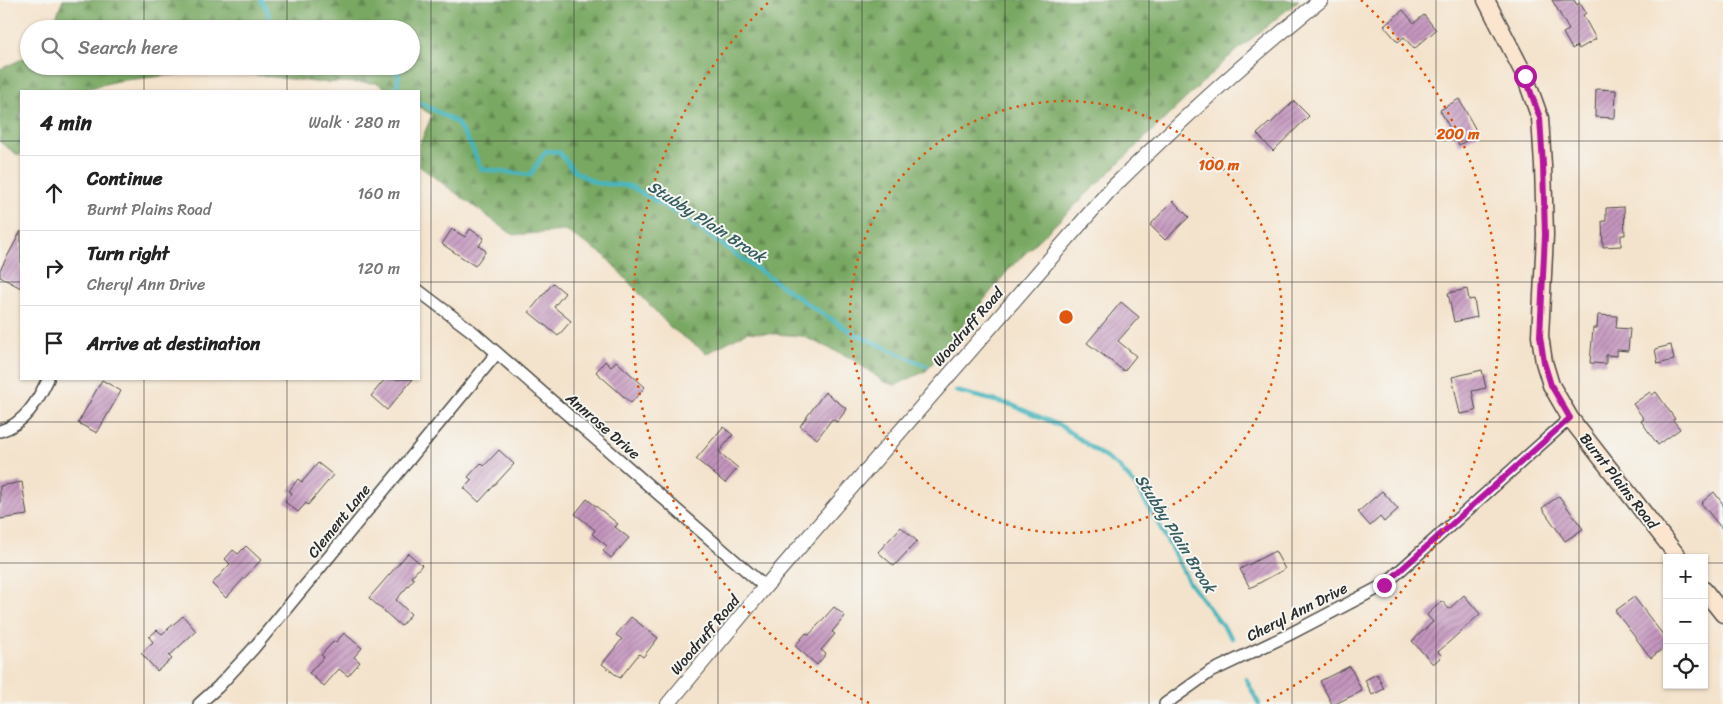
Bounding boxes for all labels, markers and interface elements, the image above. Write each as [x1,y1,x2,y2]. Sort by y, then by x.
search box [20,20,420,75]
text: Search here [78,31,178,64]
icon: search [38,34,66,62]
route start [1514,65,1537,88]
text: 4 min [40,104,92,142]
text: Walk · 280 m [309,108,400,137]
text: 200 m [1435,121,1480,147]
text: 100 m [1199,152,1240,178]
text: Continue [87,162,163,195]
water label: Stubby Plain Brook [642,172,774,272]
icon: ahead [40,179,68,207]
text: 160 m [357,179,400,208]
text: Burnt Plains Road [87,195,211,224]
text: Turn right [87,237,169,270]
icon: right [40,254,68,282]
text: 120 m [357,254,400,283]
text: Cheryl Ann Drive [87,270,205,299]
street label: Woodruff Road [926,281,1011,373]
centre of rings [1057,308,1075,326]
text: Arrive at destination [87,327,260,360]
icon: arrive [40,329,68,357]
street label: Annrose Drive [559,385,647,466]
street label: Burnt Plains Road [1573,427,1666,536]
water label: Stubby Plain Brook [1127,468,1225,601]
street label: Clement Lane [301,478,377,564]
map controls [1663,554,1708,689]
button: + [1663,554,1708,599]
route end [1373,574,1396,597]
street label: Cheryl Ann Drive [1242,575,1353,649]
street label: Woodruff Road [663,588,747,681]
button: − [1663,599,1708,644]
button: locate [1663,644,1708,689]

